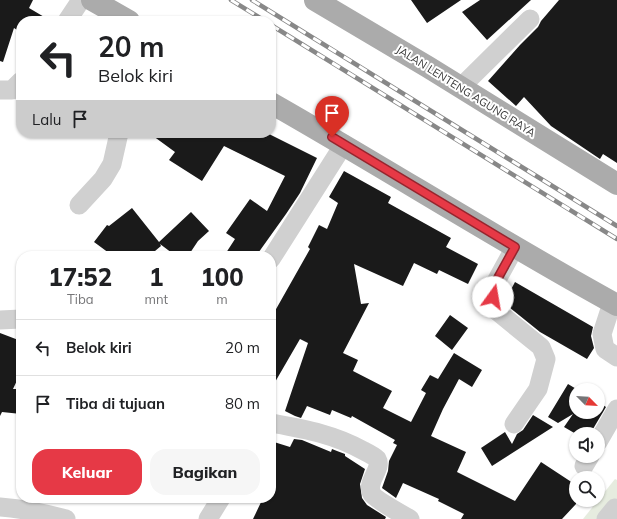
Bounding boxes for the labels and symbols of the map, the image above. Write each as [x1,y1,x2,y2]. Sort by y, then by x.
street label: JALAN LENTENG AGUNG RAYA [394,42,538,140]
pin [315,96,349,137]
position arrow [472,276,514,318]
north arrow [569,383,605,419]

